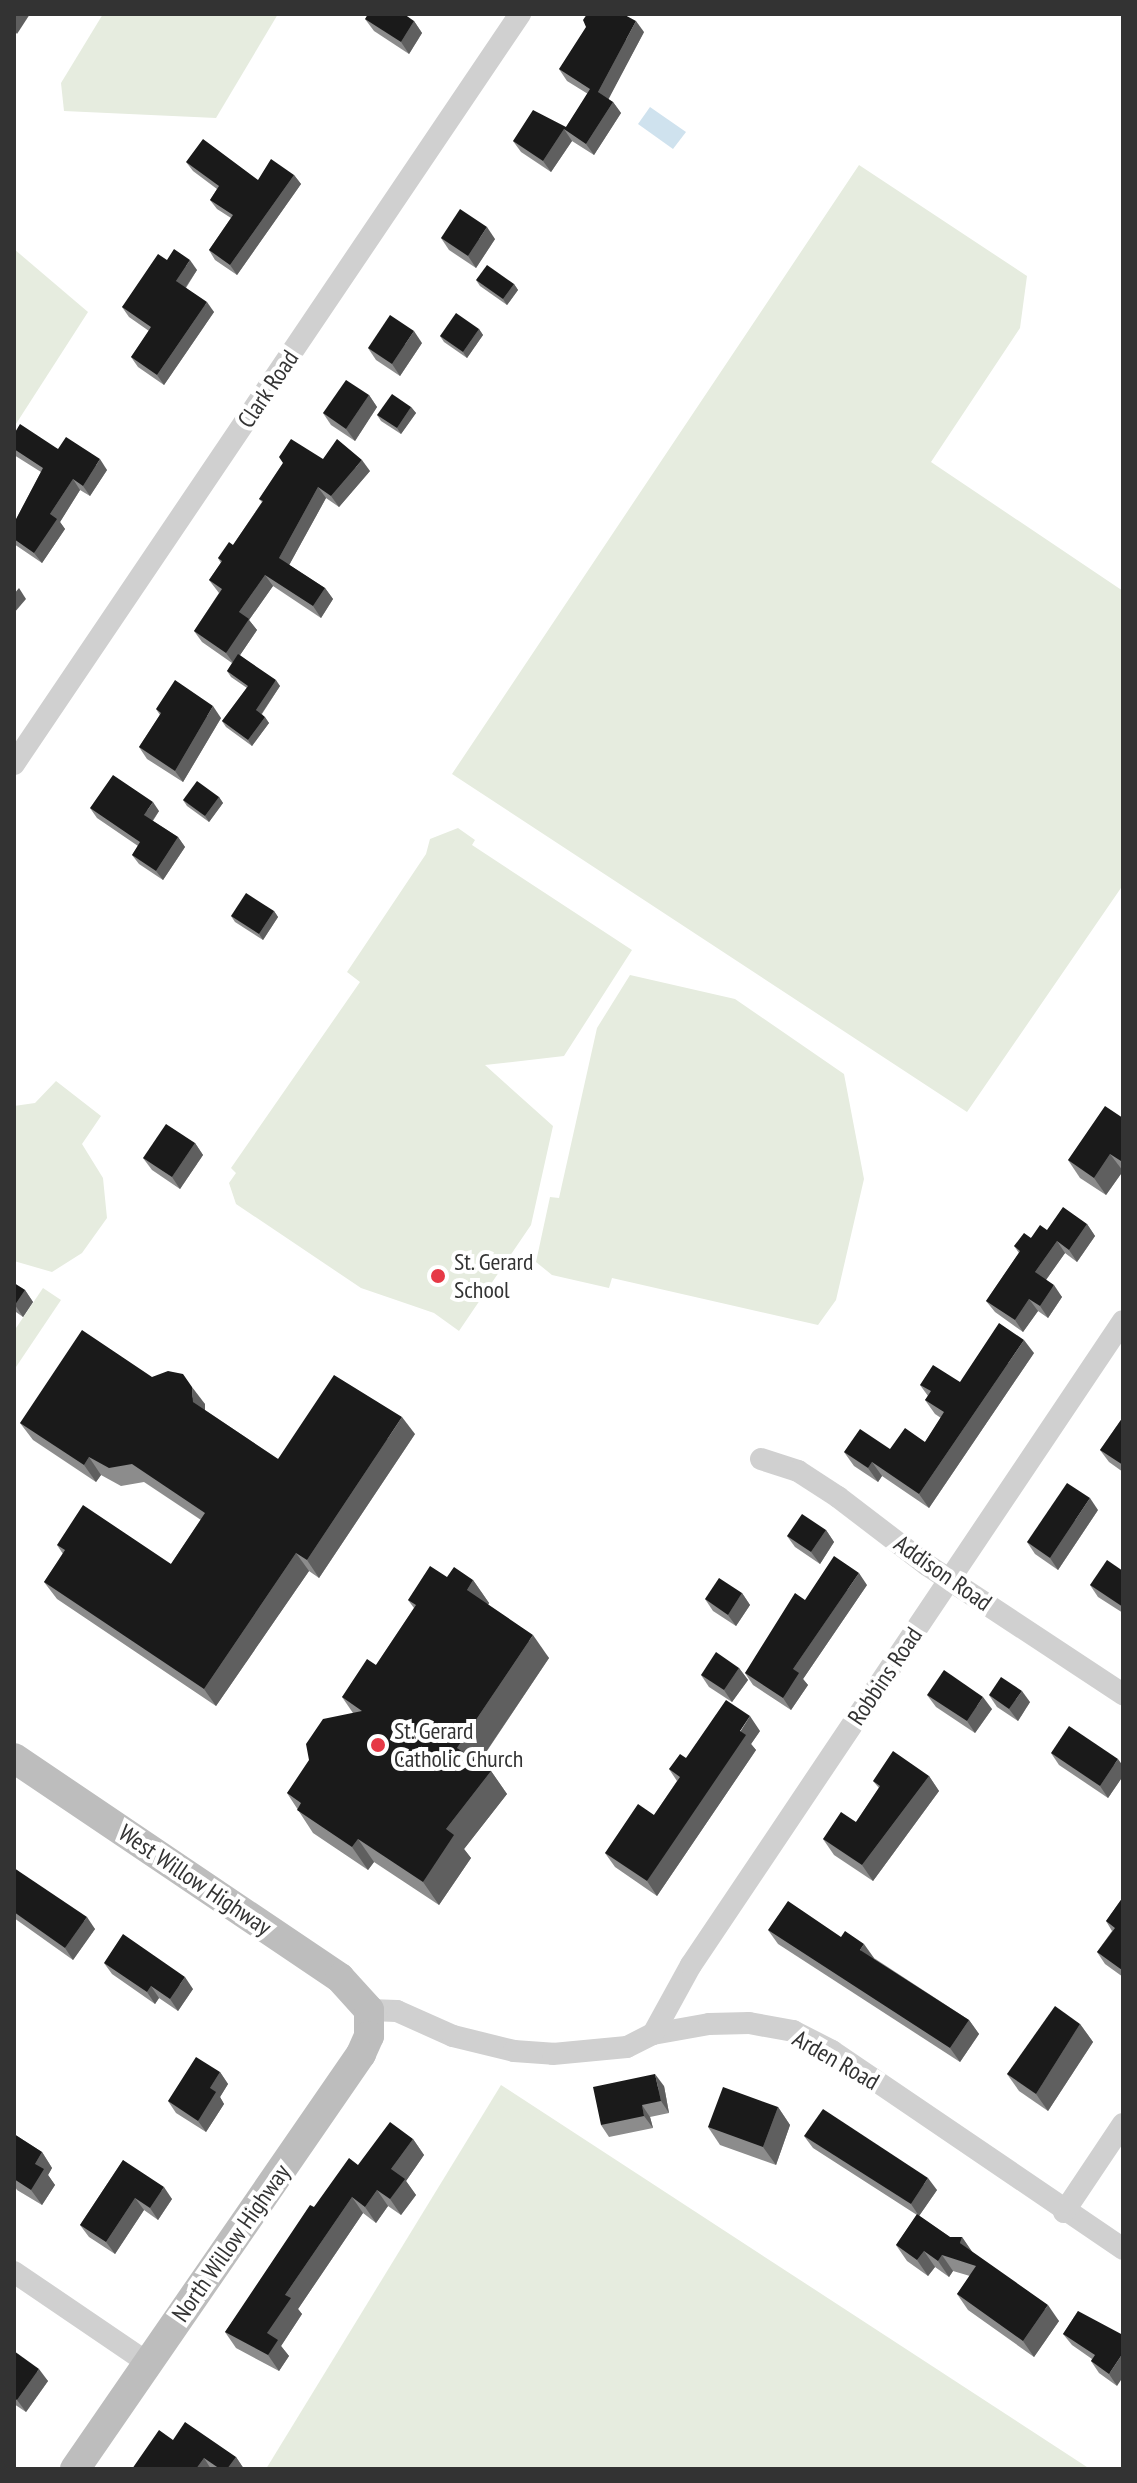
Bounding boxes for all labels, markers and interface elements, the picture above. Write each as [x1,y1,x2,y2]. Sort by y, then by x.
street label: Clark Road [231,344,305,434]
place label: St. Gerard School [454,1248,535,1304]
marker: St. Gerard School [429,1267,447,1285]
street label: Addison Road [889,1529,997,1617]
street label: Robbins Road [842,1622,928,1730]
place label: St. Gerard Catholic Church [394,1717,524,1773]
marker: St. Gerard Catholic Church [369,1736,387,1754]
street label: West Willow Highway [113,1818,277,1942]
street label: Arden Road [788,2024,884,2096]
street label: North Willow Highway [166,2158,296,2328]

